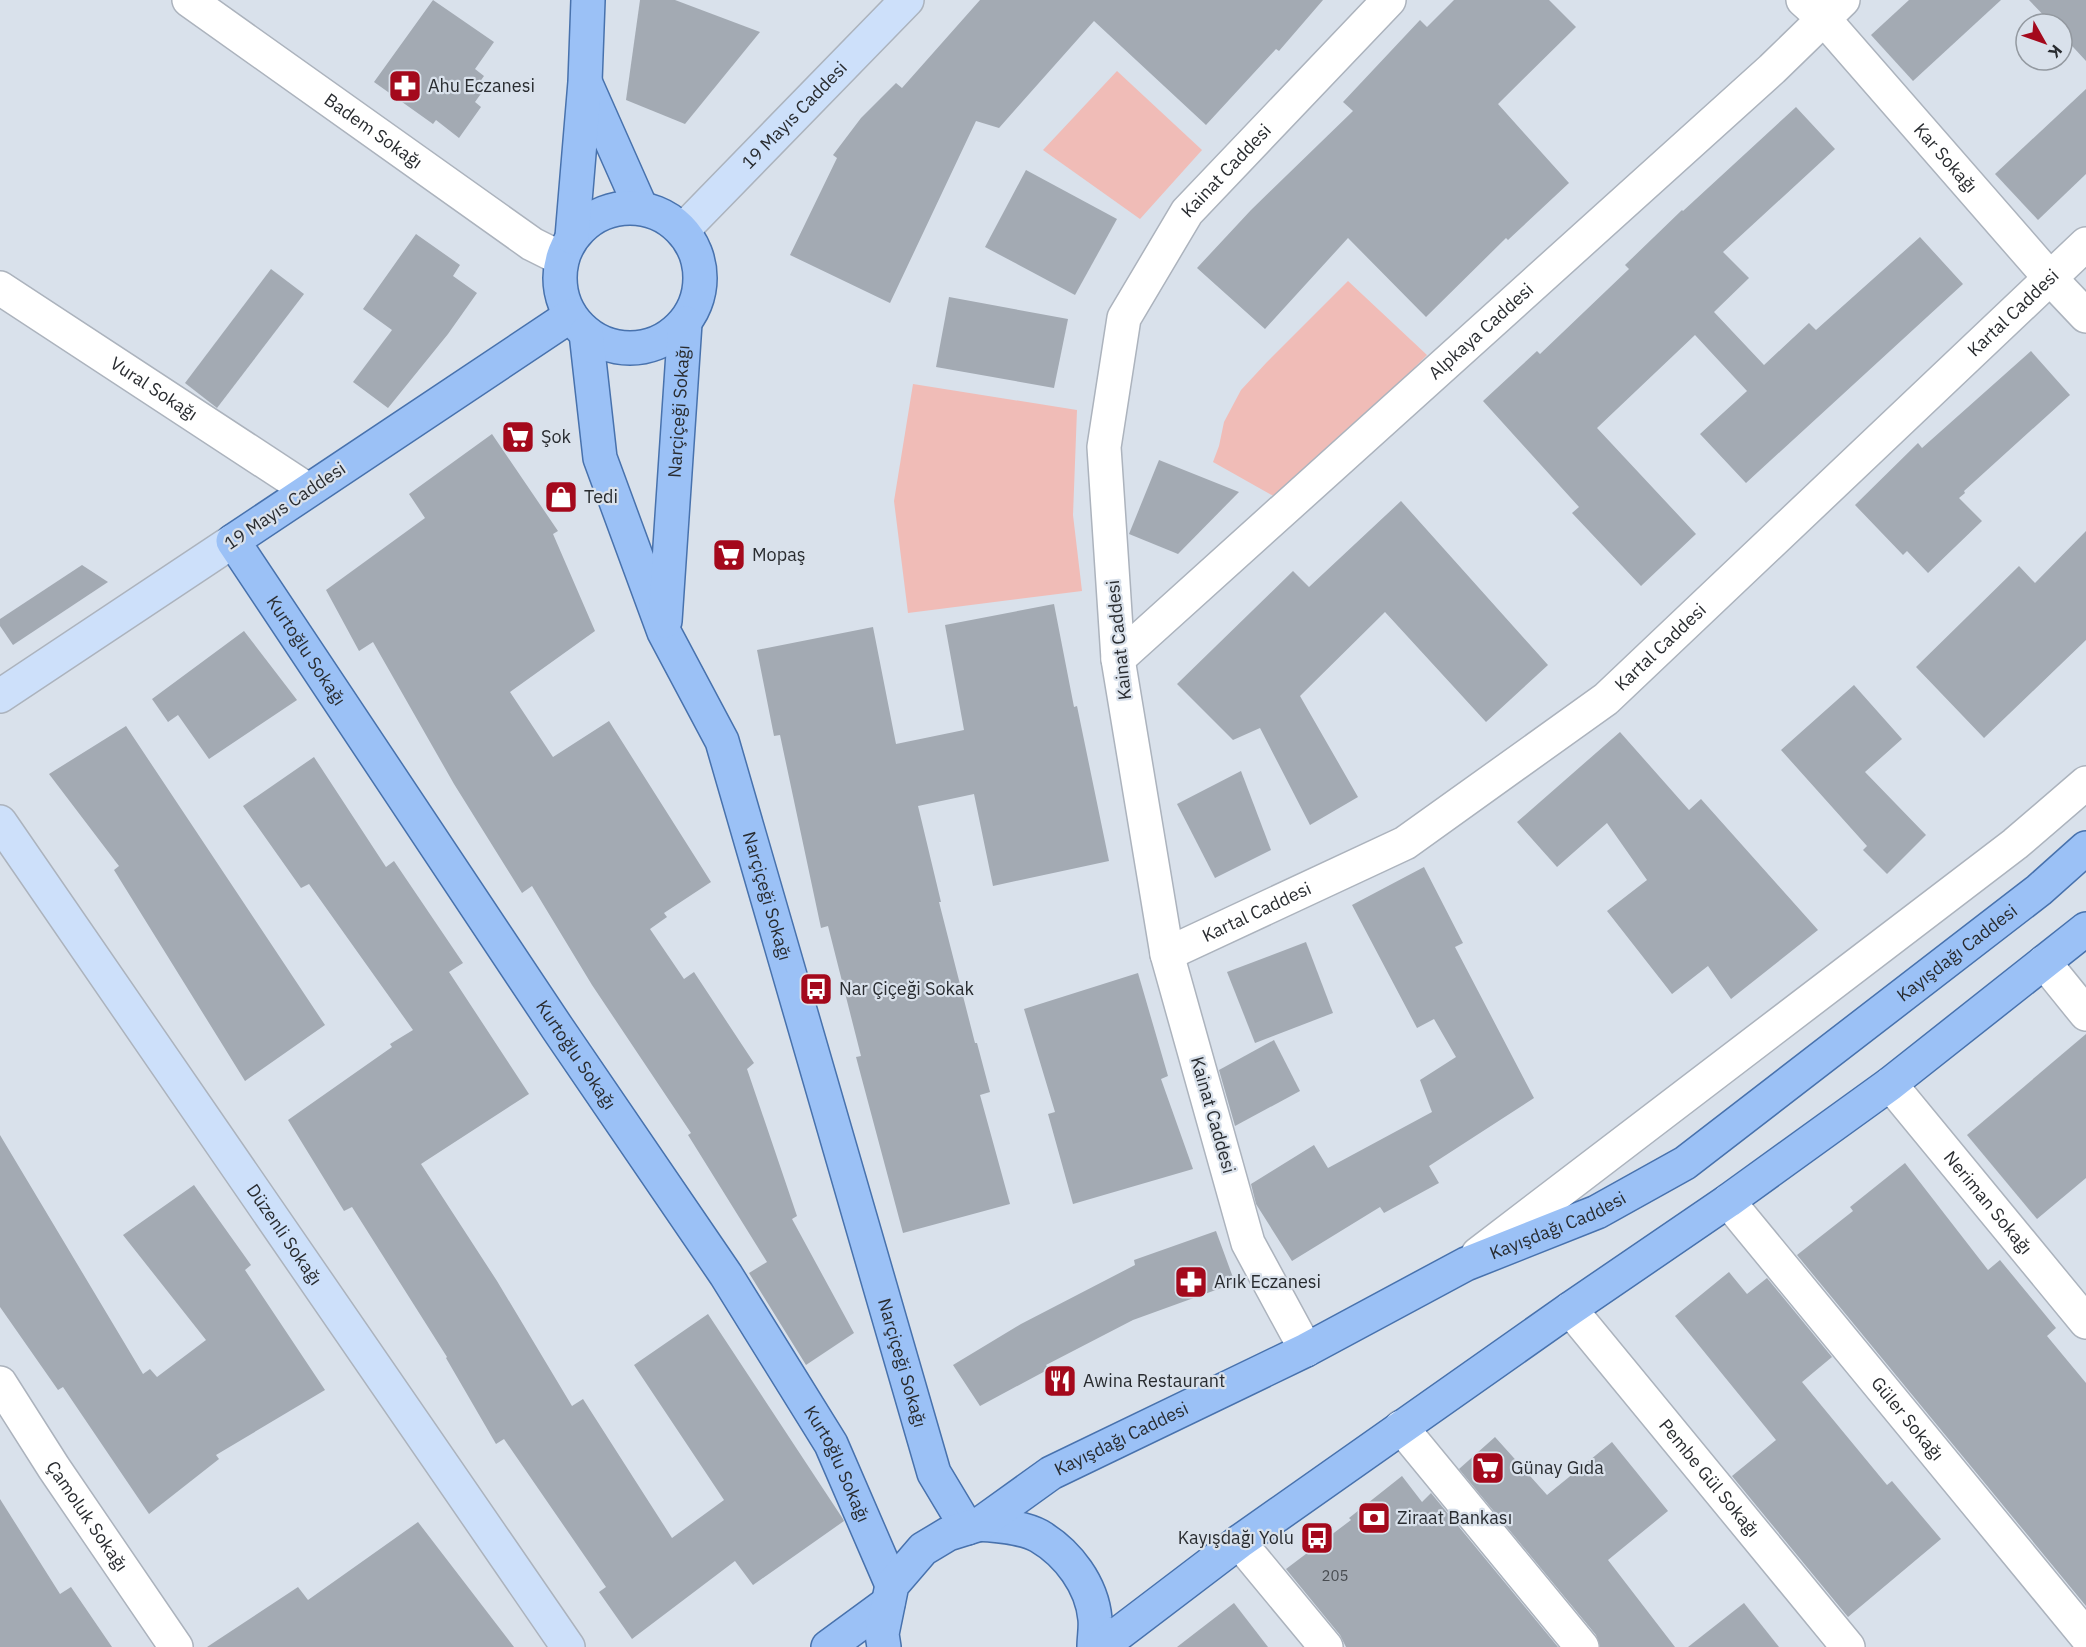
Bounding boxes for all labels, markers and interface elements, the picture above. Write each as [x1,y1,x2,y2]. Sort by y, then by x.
north arrow [2014,12,2074,72]
text: K [2044,41,2067,62]
street label: 19 Mayıs Caddesi [737,56,852,174]
pharmacy icon: Ahu Eczanesi [387,68,423,104]
place label: Ahu Eczanesi [428,74,535,97]
street label: Badem Sokağı [320,88,427,173]
street label: Kar Sokağı [1909,118,1983,198]
street label: Kainat Caddesi [1176,119,1276,222]
street label: Kartal Caddesi [1962,264,2063,361]
street label: Alpkaya Caddesi [1424,278,1538,384]
street label: Narçiçeği Sokağı [663,344,694,479]
street label: Vural Sokağı [106,352,202,425]
supermarket icon: Şok [500,419,536,455]
place label: Şok [541,425,572,448]
street label: 19 Mayıs Caddesi [220,457,350,555]
shop icon: Tedi [543,479,579,515]
place label: Tedi [584,485,618,508]
supermarket icon: Mopaş [711,537,747,573]
place label: Mopaş [752,543,806,566]
street label: Kainat Caddesi [1101,579,1136,701]
street label: Kurtoğlu Sokağı [262,591,351,710]
street label: Kartal Caddesi [1610,598,1711,696]
street label: Narçiçeği Sokağı [738,829,797,963]
street label: Kartal Caddesi [1198,876,1315,947]
street label: Kayışdağı Caddesi [1892,899,2022,1006]
bus stop icon: Nar Çiçeği Sokak [798,971,834,1007]
place label: Nar Çiçeği Sokak [839,977,975,1000]
street label: Kurtoğlu Sokağı [531,996,622,1114]
street label: Kainat Caddesi [1186,1054,1241,1176]
street label: Neriman Sokağı [1939,1146,2038,1259]
street label: Düzenli Sokağı [242,1179,327,1289]
street label: Kayışdağı Caddesi [1486,1186,1630,1265]
pharmacy icon: Arık Eczanesi [1173,1264,1209,1300]
place label: Arık Eczanesi [1214,1270,1321,1293]
street label: Narçiçeği Sokağı [873,1295,932,1430]
restaurant icon: Awina Restaurant [1042,1363,1078,1399]
place label: Awina Restaurant [1083,1369,1225,1392]
street label: Güler Sokağı [1866,1372,1949,1465]
street label: Kayışdağı Caddesi [1050,1396,1192,1481]
street label: Kurtoğlu Sokağı [799,1401,875,1526]
street label: Pembe Gül Sokağı [1654,1414,1765,1542]
supermarket icon: Günay Gıda [1470,1450,1506,1486]
street label: Çamoluk Sokağı [41,1456,133,1576]
place label: Günay Gıda [1511,1456,1604,1479]
bank icon: Ziraat Bankası [1356,1500,1392,1536]
place label: Ziraat Bankası [1397,1506,1512,1529]
bus stop icon: Kayışdağı Yolu [1299,1520,1335,1556]
place label: Kayışdağı Yolu [1178,1526,1294,1549]
house number: 205 [1321,1566,1349,1585]

